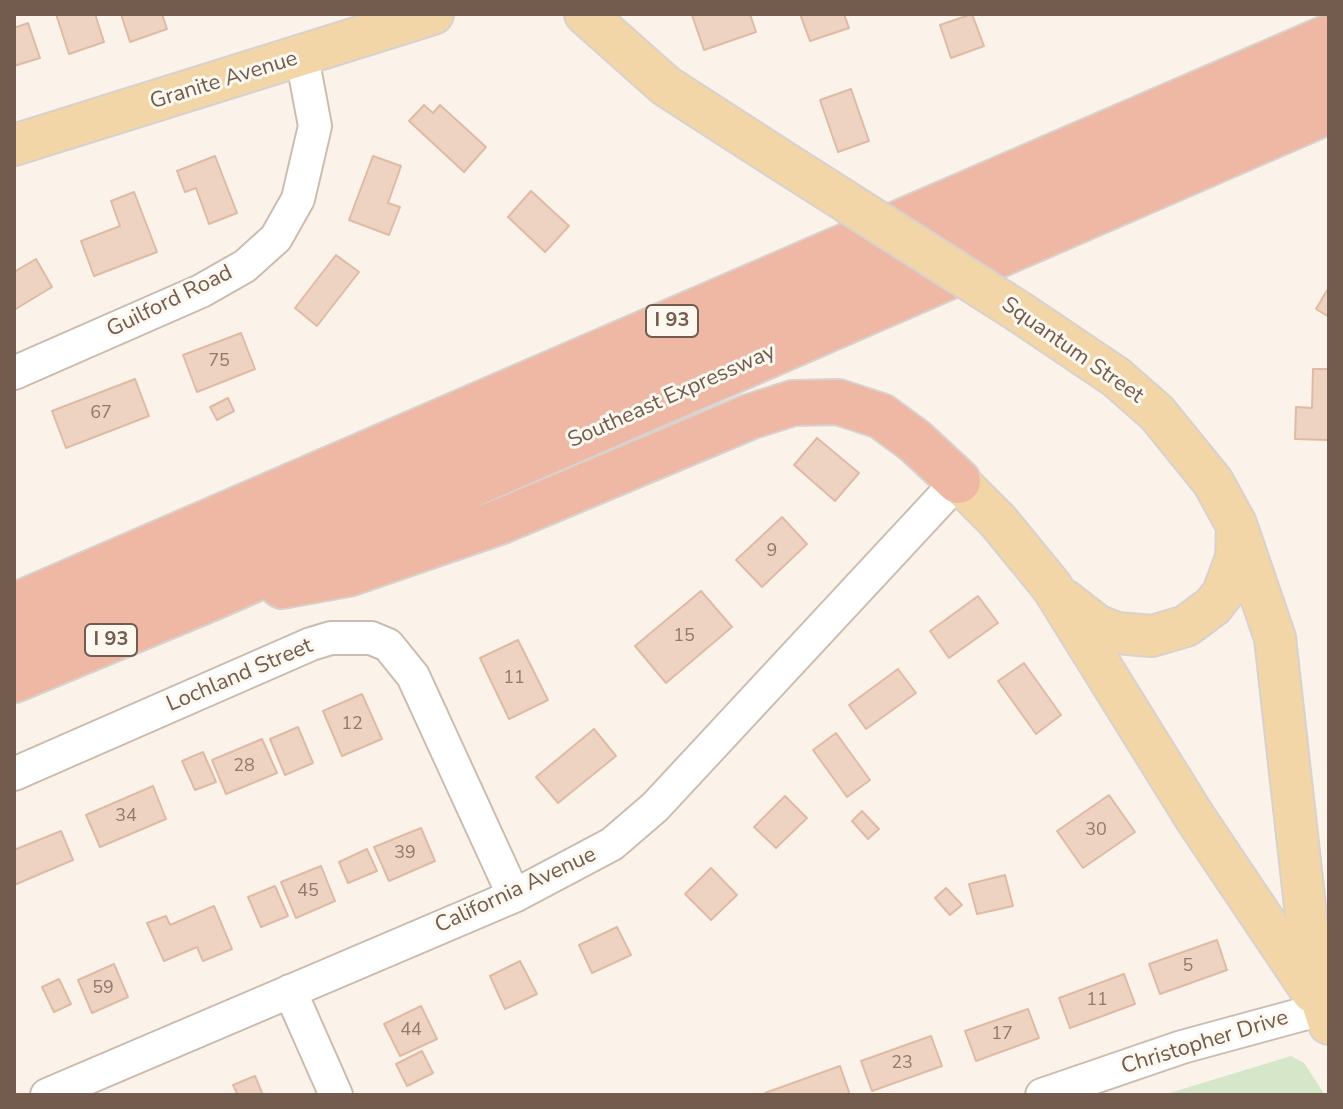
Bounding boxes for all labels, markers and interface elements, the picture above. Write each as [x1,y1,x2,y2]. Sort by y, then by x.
street label: Granite Avenue [147,46,301,116]
street label: Guilford Road [103,260,237,344]
street label: Squantum Street [996,292,1148,410]
road number: I 93 [646,305,698,337]
street label: Southeast Expressway [564,339,780,455]
house number: 75 [208,351,230,373]
house number: 67 [90,403,112,425]
house number: 9 [767,541,777,563]
road number: I 93 [85,624,137,656]
house number: 15 [673,626,695,648]
street label: Lochland Street [163,633,317,719]
house number: 11 [503,668,525,690]
house number: 12 [341,714,363,736]
house number: 28 [233,756,255,778]
house number: 34 [115,806,137,828]
house number: 30 [1085,820,1107,842]
street label: California Avenue [431,842,601,940]
house number: 39 [394,843,416,865]
house number: 45 [297,881,319,903]
house number: 5 [1183,956,1193,978]
house number: 59 [92,978,114,1000]
house number: 11 [1086,990,1108,1012]
street label: Christopher Drive [1118,1005,1292,1081]
house number: 44 [400,1020,422,1042]
house number: 17 [991,1024,1013,1046]
house number: 23 [891,1053,913,1075]

